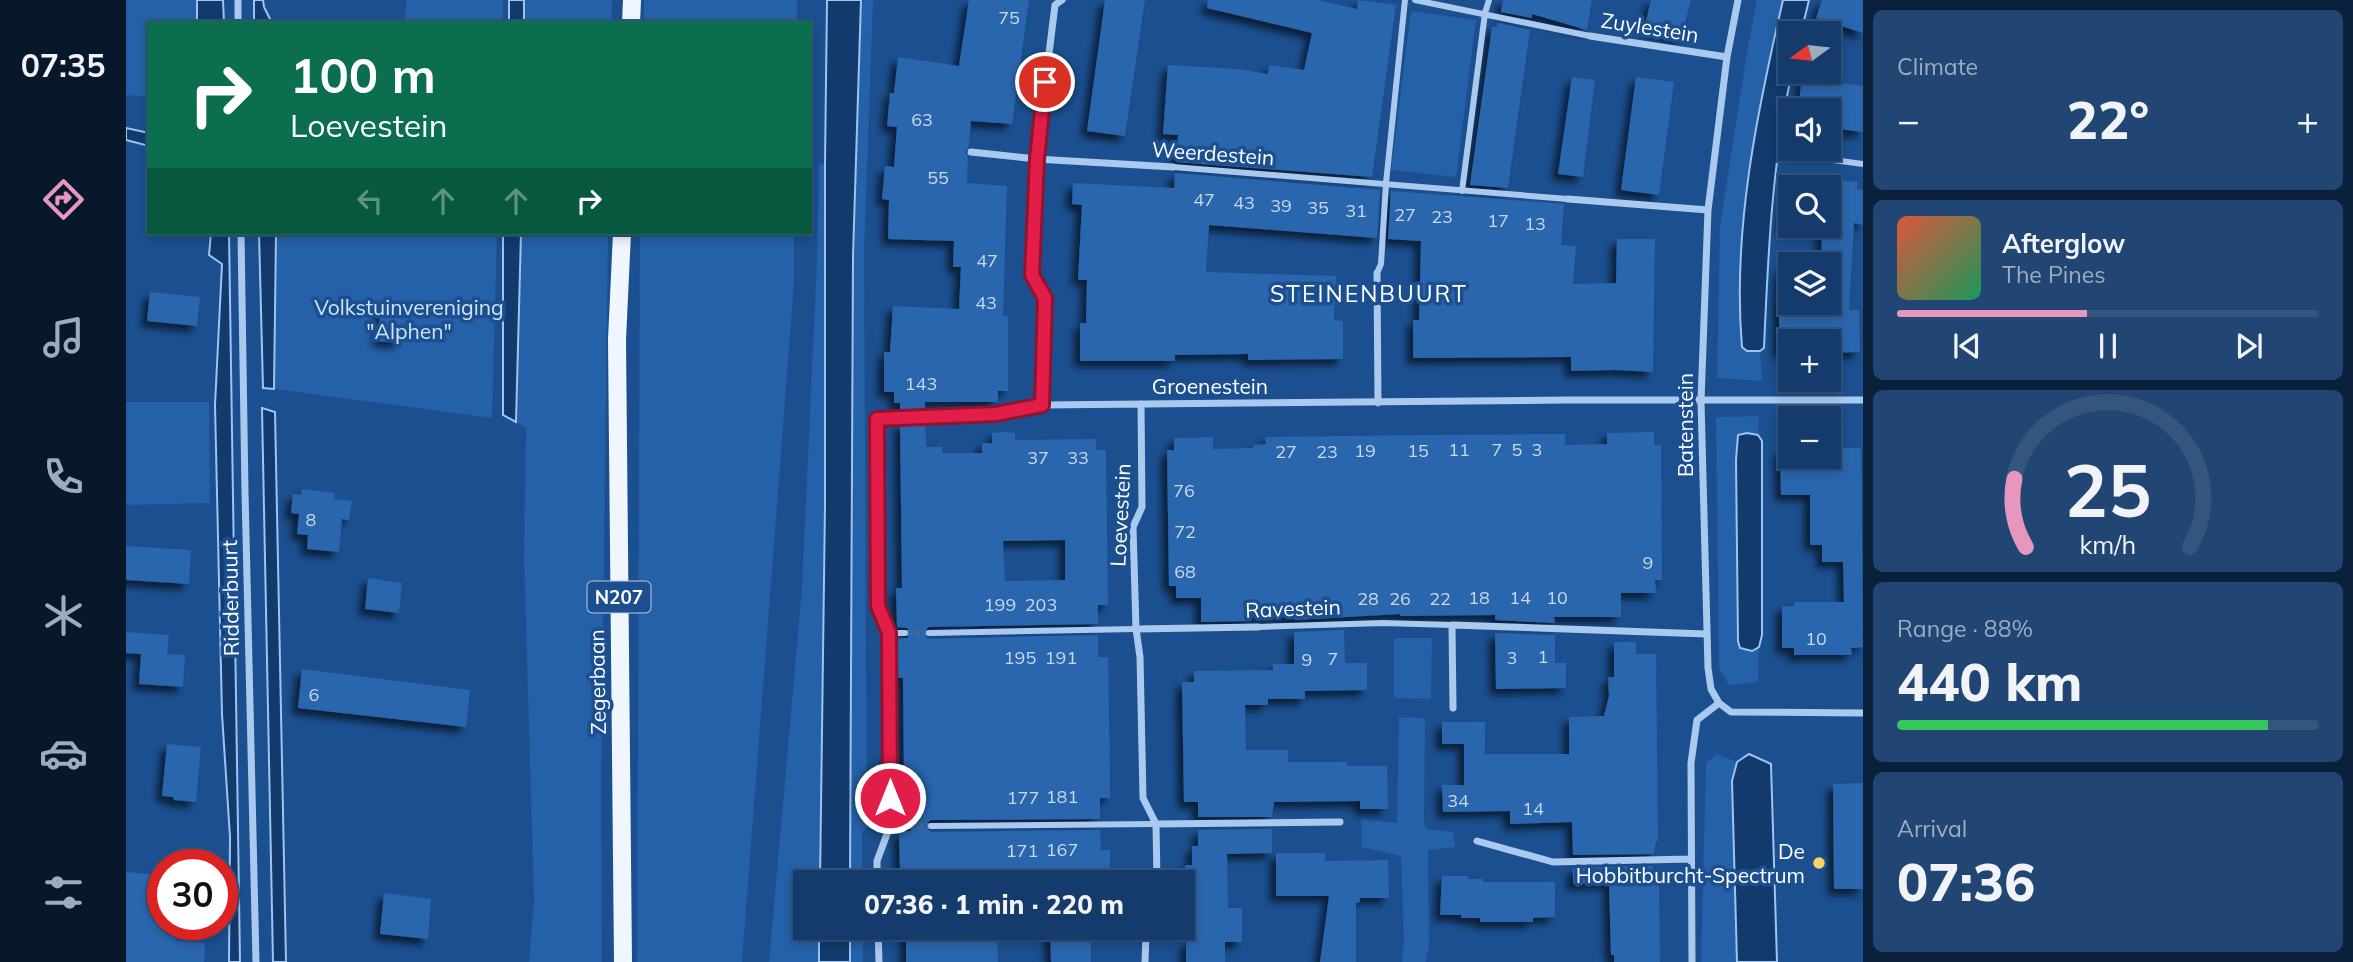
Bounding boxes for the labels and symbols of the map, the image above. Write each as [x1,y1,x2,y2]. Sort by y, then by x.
house number: 75 [998,6,1020,29]
street label: Zuylestein [1599,6,1701,48]
north arrow [1778,21,1841,84]
pin [1015,52,1075,112]
house number: 63 [911,108,933,131]
street label: Weerdestein [1151,136,1275,170]
house number: 55 [927,166,949,189]
house number: 47 [1193,188,1215,211]
house number: 43 [1233,191,1255,214]
house number: 39 [1270,194,1292,217]
house number: 35 [1307,196,1329,219]
house number: 31 [1345,199,1367,222]
house number: 27 [1394,203,1416,226]
house number: 23 [1431,205,1453,228]
house number: 17 [1487,209,1509,232]
house number: 13 [1524,212,1546,235]
house number: 47 [976,249,998,272]
district label: STEINENBUURT [1270,279,1468,308]
house number: 43 [975,291,997,314]
park label: Volkstuinvereniging "Alphen" [314,294,504,344]
house number: 143 [905,372,937,395]
street label: Groenestein [1152,373,1268,399]
street label: Batenstein [1672,373,1698,477]
house number: 11 [1448,438,1470,461]
house number: 7 [1492,438,1502,461]
house number: 5 [1512,438,1523,461]
house number: 3 [1532,438,1542,461]
house number: 19 [1354,439,1376,462]
house number: 15 [1407,439,1429,462]
house number: 27 [1275,440,1297,463]
house number: 23 [1316,440,1338,463]
house number: 37 [1027,446,1049,469]
house number: 33 [1067,446,1089,469]
street label: Loevestein [1104,463,1136,567]
house number: 76 [1173,479,1195,502]
house number: 8 [306,508,316,531]
house number: 72 [1174,520,1196,543]
street label: Ridderbuurt [216,540,244,656]
house number: 9 [1643,551,1653,574]
house number: 68 [1174,560,1196,583]
road number: N207 [588,582,650,612]
house number: 18 [1468,586,1490,609]
house number: 14 [1509,586,1531,609]
house number: 10 [1546,586,1568,609]
house number: 28 [1357,587,1379,610]
house number: 26 [1389,587,1411,610]
house number: 22 [1429,587,1451,610]
house number: 199 [984,593,1016,616]
house number: 203 [1025,593,1057,616]
street label: Ravestein [1245,593,1341,623]
house number: 10 [1805,627,1827,650]
street label: Zegerbaan [583,629,611,735]
house number: 1 [1538,645,1548,668]
house number: 195 [1004,646,1036,669]
house number: 191 [1045,646,1077,669]
house number: 3 [1507,646,1517,669]
house number: 7 [1328,647,1338,670]
house number: 9 [1302,648,1312,671]
house number: 6 [309,683,319,706]
position arrow [853,761,927,835]
house number: 181 [1046,785,1078,808]
house number: 177 [1007,786,1039,809]
house number: 34 [1447,789,1469,812]
house number: 14 [1522,797,1544,820]
house number: 167 [1046,838,1078,861]
place label: De Hobbitburcht-Spectrum [1576,838,1805,888]
house number: 171 [1006,839,1038,862]
speed limit sign: 30 [147,849,238,940]
marker: De Hobbitburcht-Spectrum [1811,855,1827,871]

